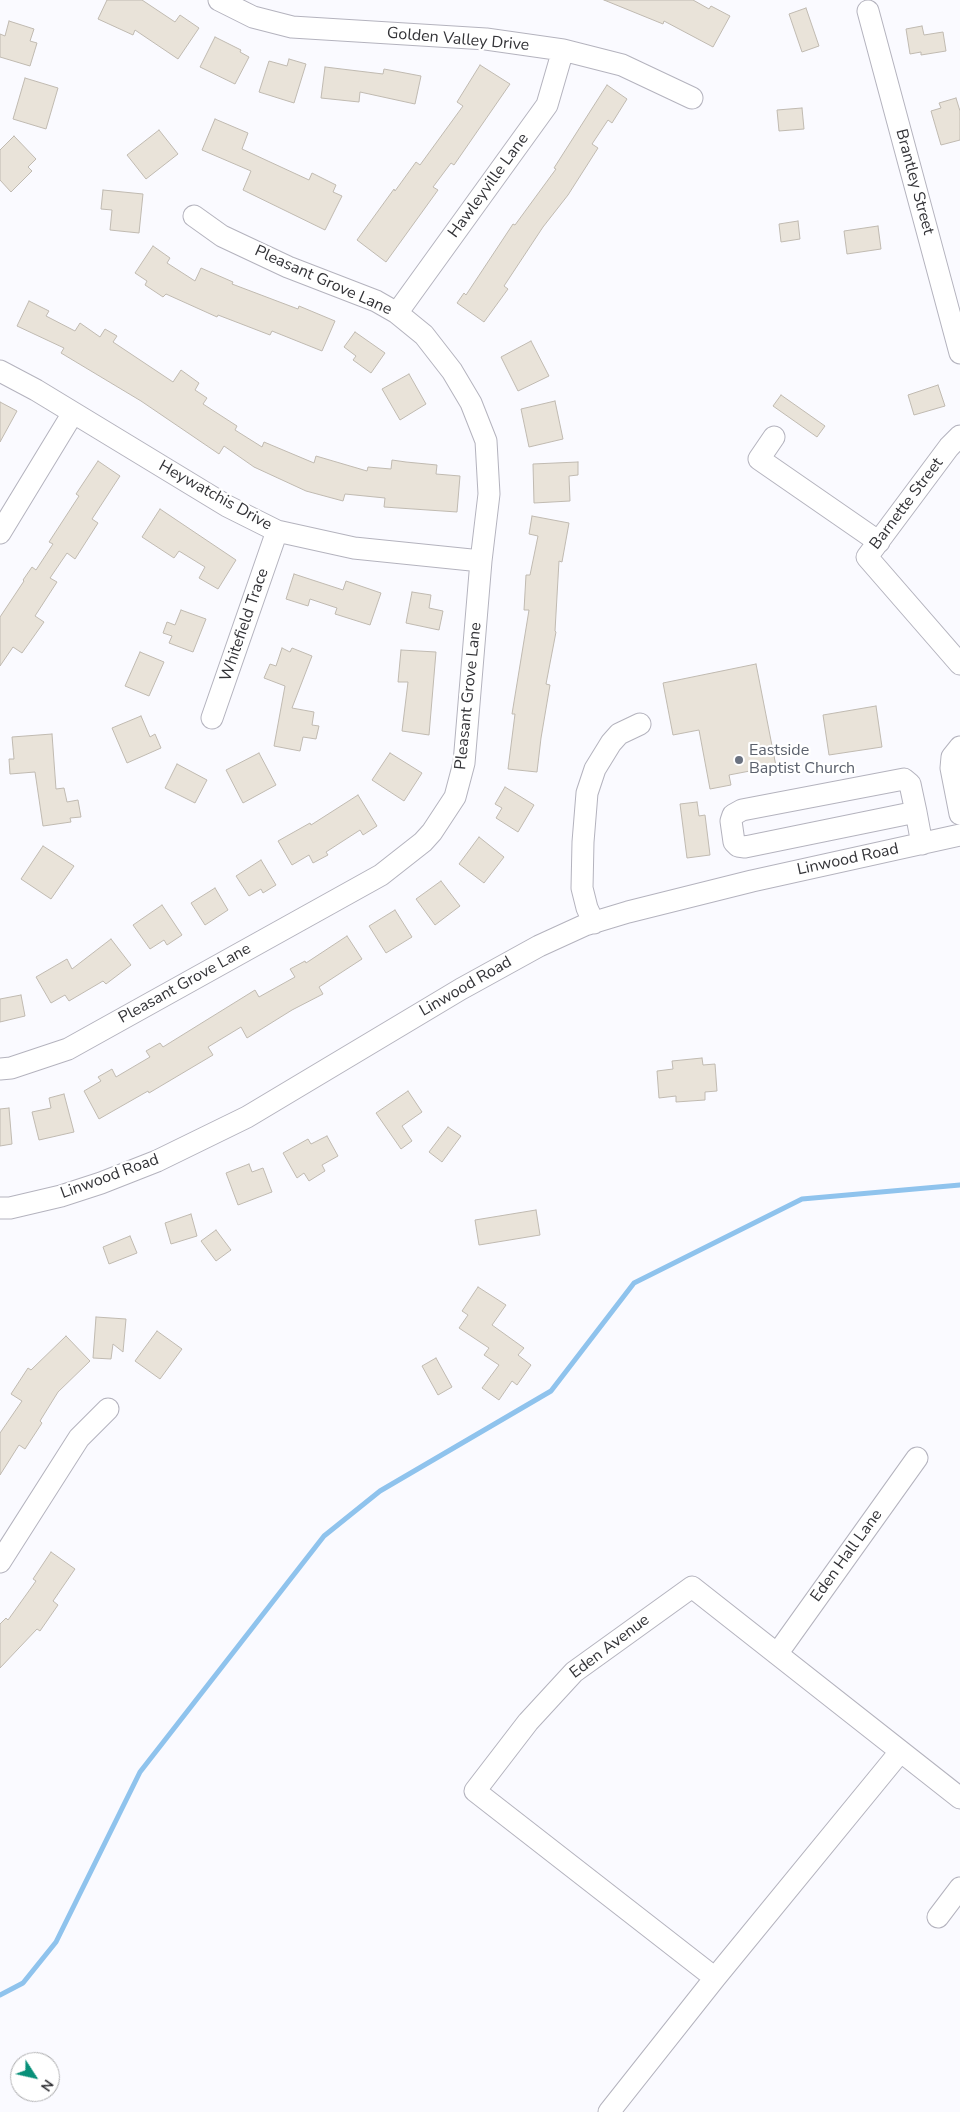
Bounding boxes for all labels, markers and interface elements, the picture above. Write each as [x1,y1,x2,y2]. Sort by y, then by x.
street label: Golden Valley Drive [386,24,530,56]
street label: Brantley Street [891,127,937,237]
street label: Hawleyville Lane [445,130,533,242]
street label: Pleasant Grove Lane [251,242,395,320]
street label: Barnette Street [866,454,948,554]
street label: Heywatchis Drive [155,457,275,535]
street label: Whitefield Trace [217,566,273,684]
street label: Pleasant Grove Lane [452,621,486,771]
place label: Eastside Baptist Church [749,741,855,779]
marker: Eastside Baptist Church [733,754,745,766]
street label: Linwood Road [796,840,900,880]
street label: Pleasant Grove Lane [115,940,255,1028]
street label: Linwood Road [417,953,515,1021]
street label: Linwood Road [58,1150,162,1204]
street label: Eden Hall Lane [807,1506,887,1606]
street label: Eden Avenue [566,1611,654,1683]
north arrow [10,2052,60,2102]
text: N [36,2076,58,2095]

